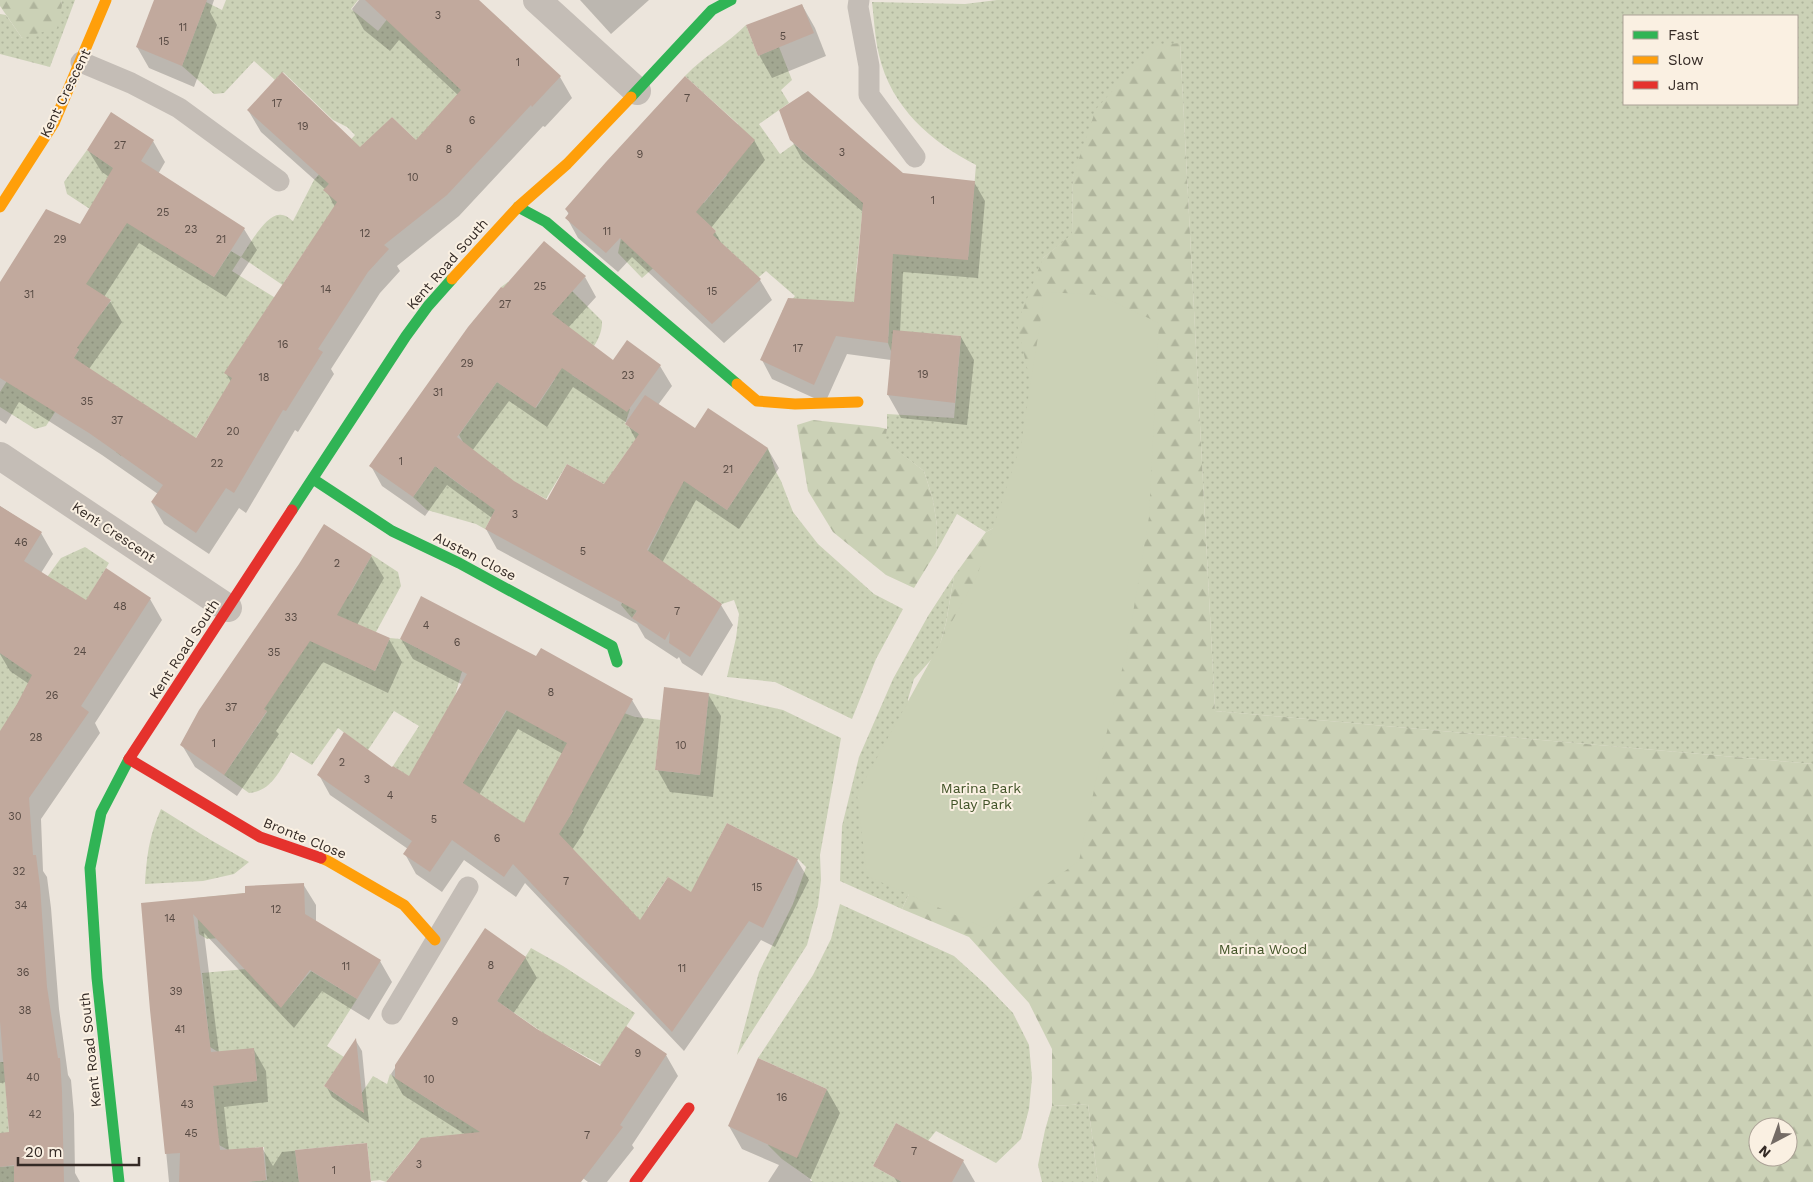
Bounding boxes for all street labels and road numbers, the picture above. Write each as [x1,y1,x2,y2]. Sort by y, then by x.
street label: Kent Crescent [37,46,93,140]
street label: Kent Road South [403,215,491,313]
street label: Kent Crescent [69,498,159,566]
street label: Austen Close [431,528,519,584]
street label: Kent Road South [146,596,222,702]
street label: Bronte Close [261,814,349,862]
street label: Kent Road South [76,992,104,1108]

